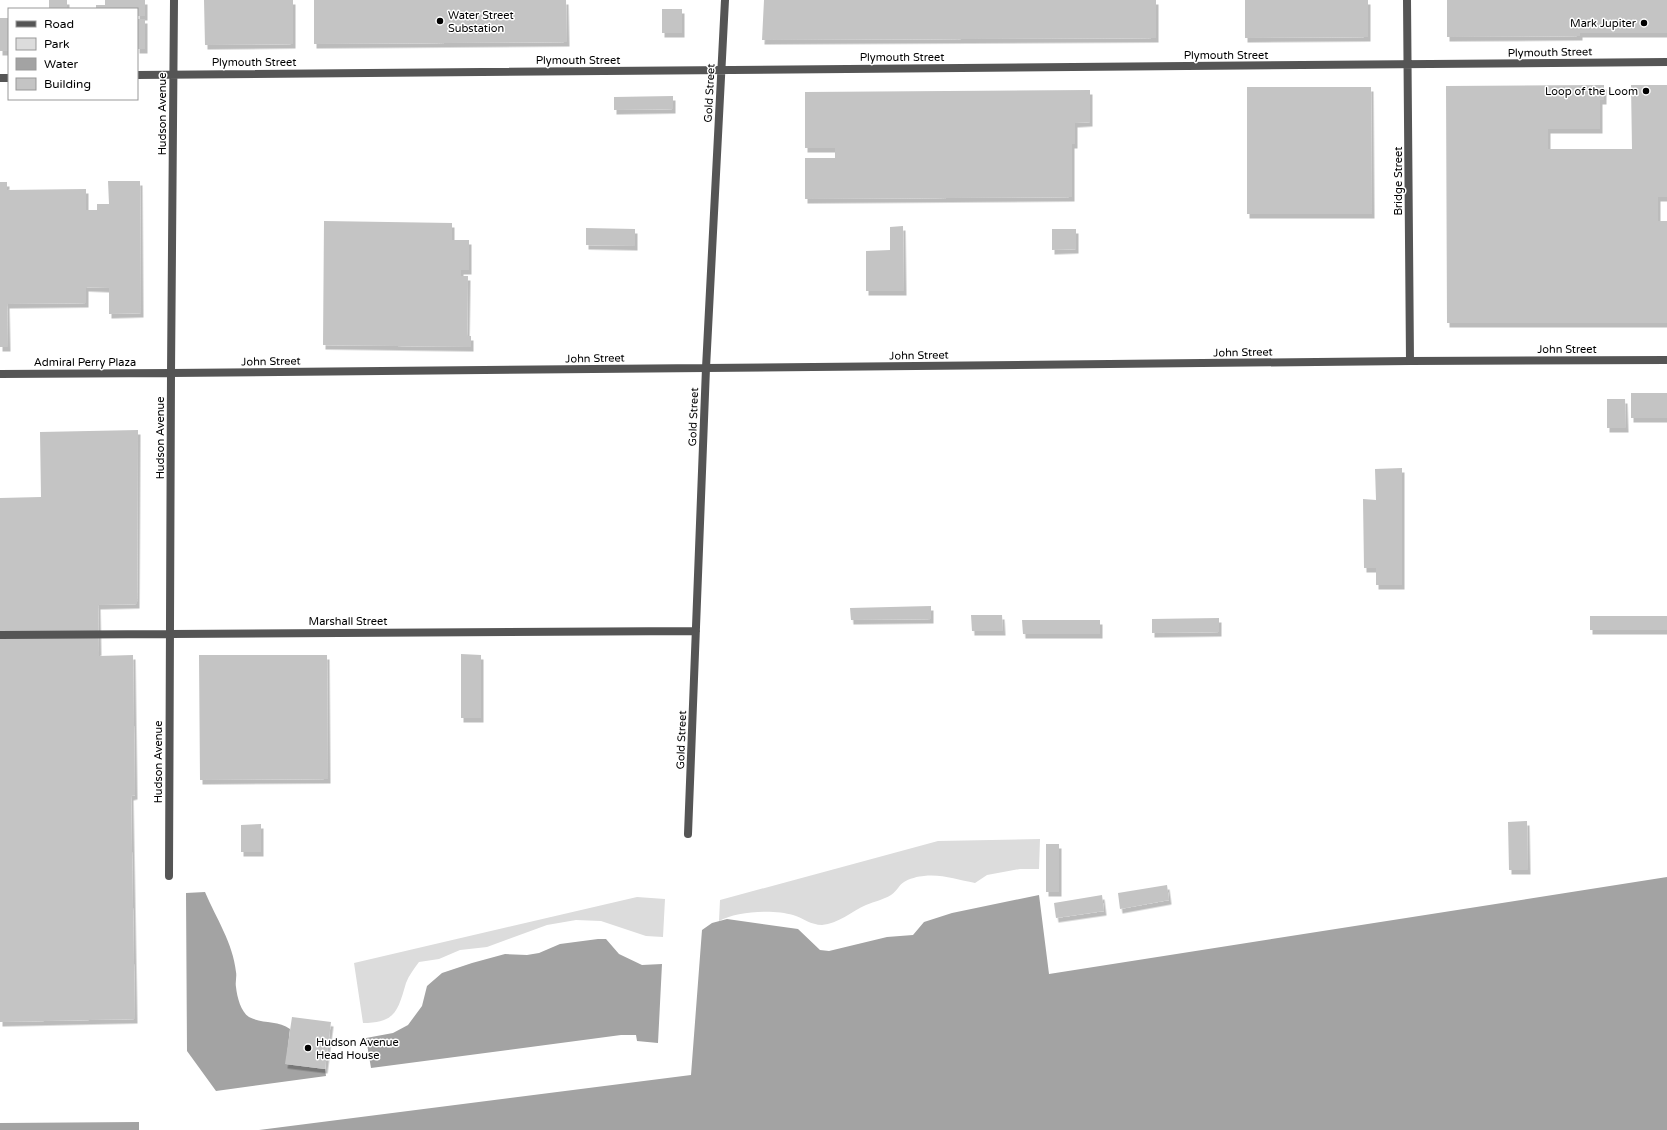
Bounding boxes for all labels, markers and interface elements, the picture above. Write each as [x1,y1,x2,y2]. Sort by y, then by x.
legend [8,8,138,100]
place label: Water Street Substation [448,9,514,35]
marker: Water Street Substation [435,16,445,26]
text: Road [44,17,74,31]
place label: Mark Jupiter [1570,17,1637,30]
marker: Mark Jupiter [1639,18,1649,28]
text: Park [44,37,70,51]
street label: Plymouth Street [1508,45,1592,60]
street label: Plymouth Street [1184,49,1268,62]
street label: Plymouth Street [860,51,944,64]
street label: Plymouth Street [536,54,620,67]
street label: Plymouth Street [212,56,296,69]
text: Water [44,57,79,71]
street label: Gold Street [701,63,718,123]
street label: Hudson Avenue [156,73,169,155]
text: Building [44,77,91,91]
place label: Loop of the Loom [1545,85,1638,98]
marker: Loop of the Loom [1641,86,1651,96]
street label: Bridge Street [1392,147,1405,215]
street label: John Street [1537,343,1597,356]
street label: John Street [1213,345,1273,360]
street label: John Street [889,348,949,363]
street label: John Street [565,351,625,366]
street label: John Street [241,354,301,369]
street label: Admiral Perry Plaza [34,356,136,369]
street label: Gold Street [686,387,701,447]
street label: Hudson Avenue [154,397,167,479]
street label: Marshall Street [309,615,387,628]
street label: Gold Street [674,710,689,770]
street label: Hudson Avenue [152,721,165,803]
place label: Hudson Avenue Head House [316,1036,399,1062]
marker: Hudson Avenue Head House [303,1043,313,1053]

